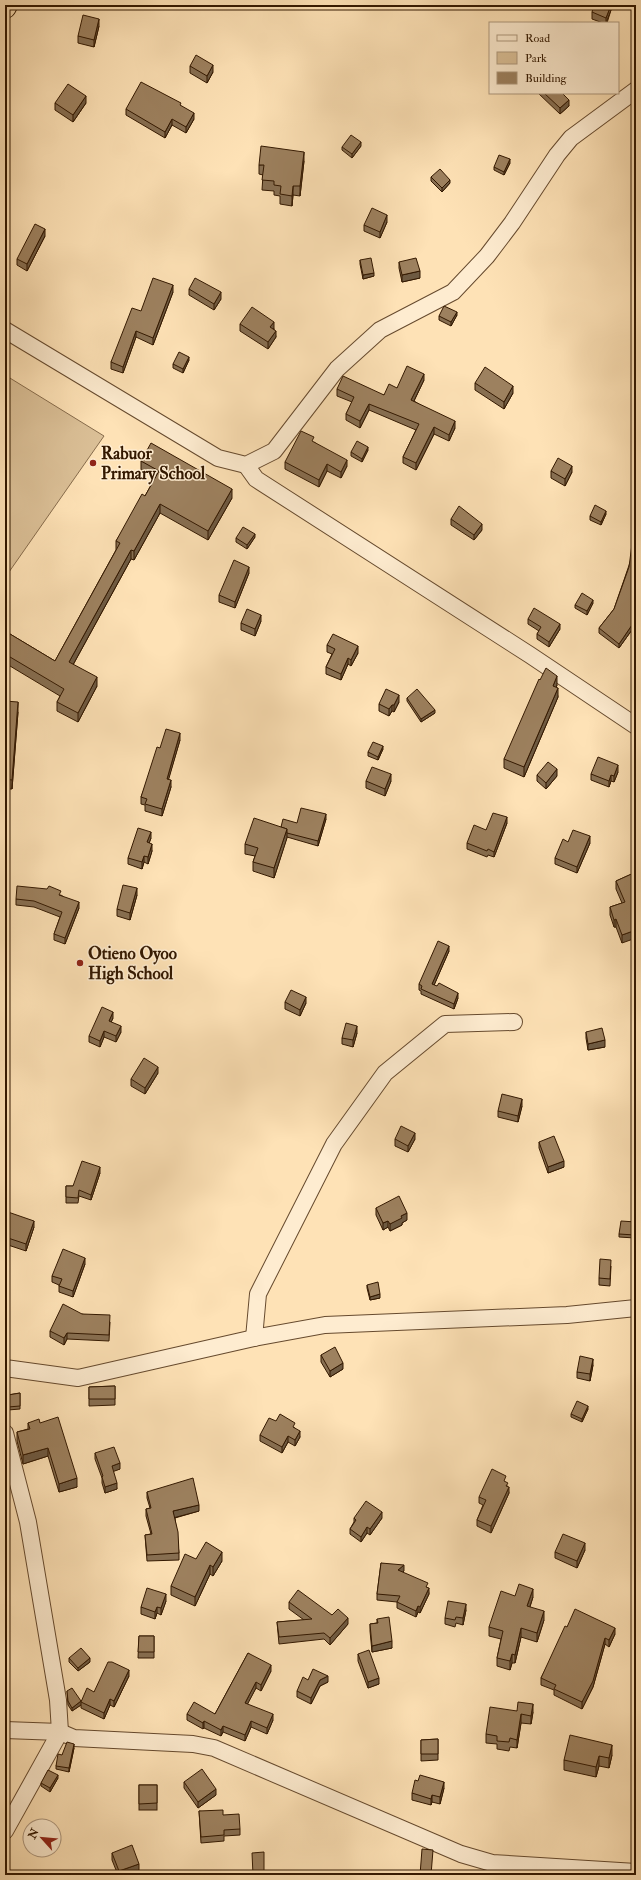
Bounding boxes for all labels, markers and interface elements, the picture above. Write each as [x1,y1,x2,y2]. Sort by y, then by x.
legend [489,22,619,94]
text: Road [525,31,550,46]
text: Park [525,51,547,66]
text: Building [525,71,568,86]
place label: Rabuor Primary School [101,443,206,485]
marker: Rabuor Primary School [88,458,98,468]
place label: Otieno Oyoo High School [88,943,177,985]
marker: Otieno Oyoo High School [75,958,85,968]
north arrow [22,1818,62,1858]
text: N [25,1825,42,1842]

